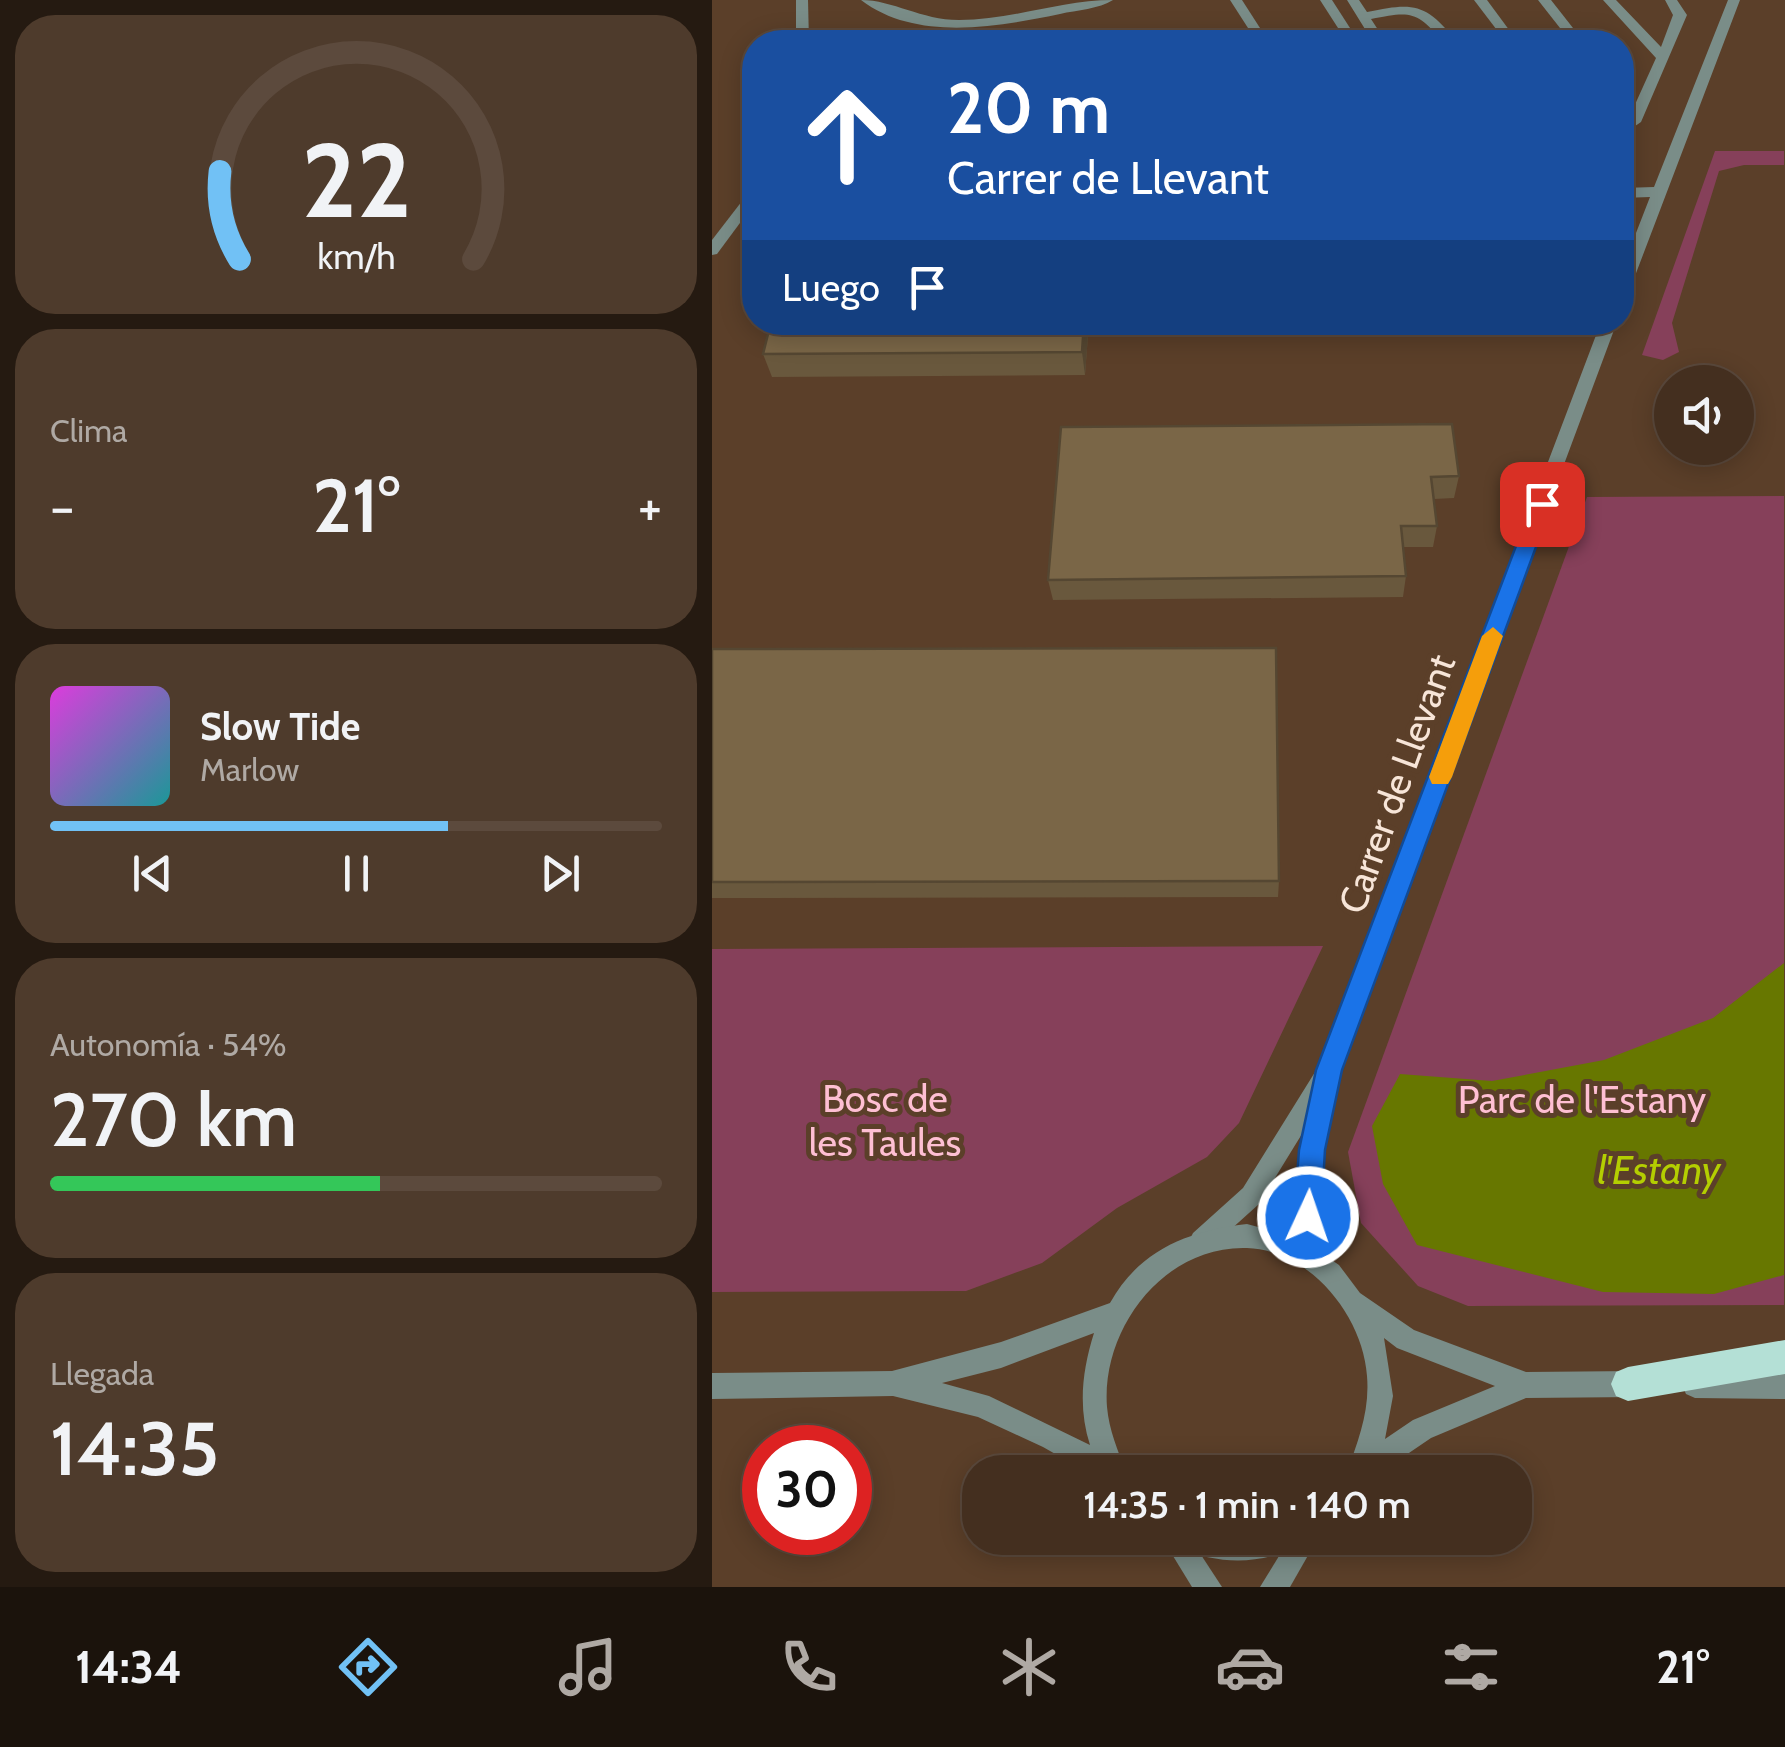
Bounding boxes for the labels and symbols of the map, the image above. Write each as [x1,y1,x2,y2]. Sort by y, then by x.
pin [1500,462,1585,547]
street label: Carrer de Llevant [1328,648,1465,920]
park label: Bosc de les Taules [809,1075,961,1166]
park label: Parc de l'Estany [1458,1076,1706,1123]
water label: l'Estany [1598,1145,1722,1194]
position arrow [1256,1165,1360,1269]
speed limit sign: 30 [742,1425,872,1555]

